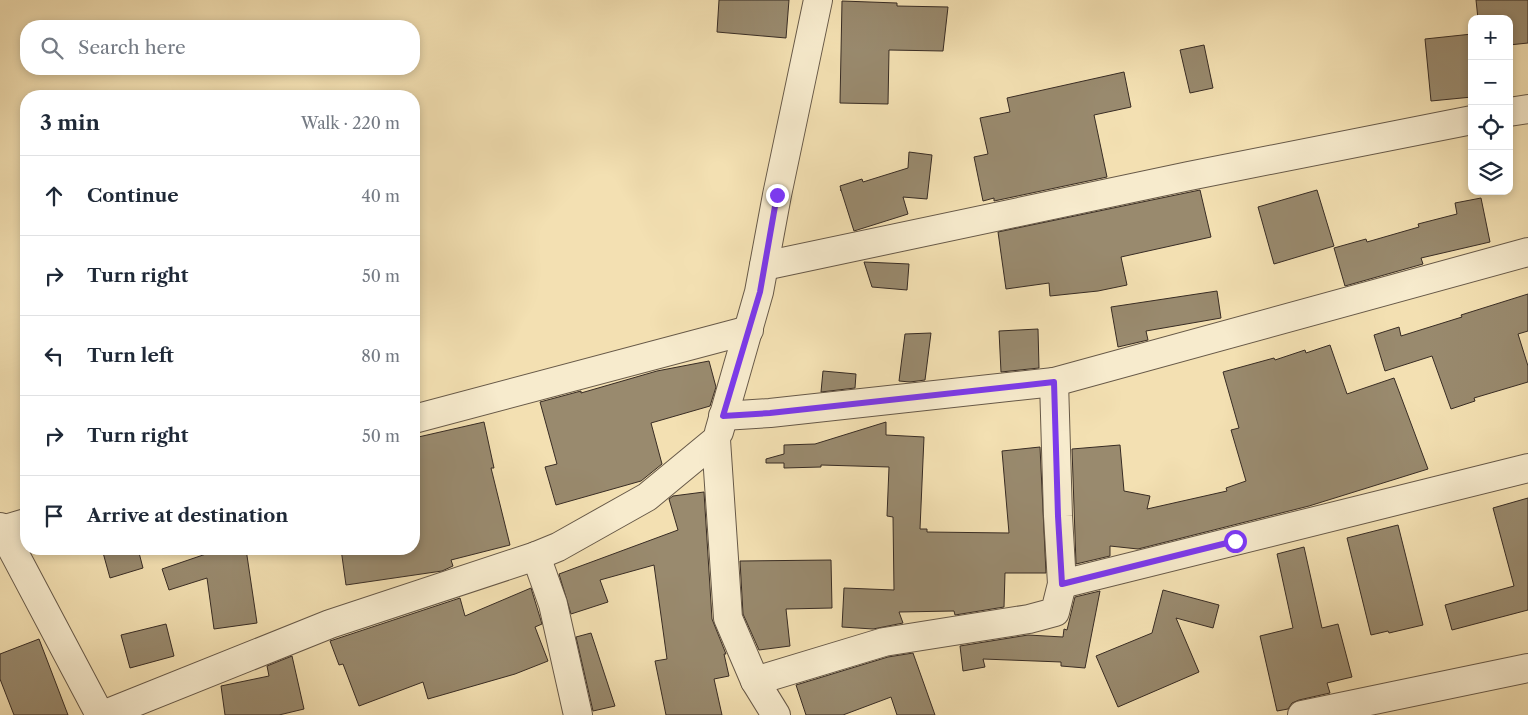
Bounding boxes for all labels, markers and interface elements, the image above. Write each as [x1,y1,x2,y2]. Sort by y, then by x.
map controls [1468,15,1513,195]
button: + [1468,15,1513,60]
search box [20,20,420,75]
icon: search [38,34,66,62]
text: Search here [78,36,186,59]
button: − [1468,60,1513,105]
button: locate [1468,105,1513,150]
text: 3 min [40,110,100,135]
text: Walk · 220 m [301,113,400,133]
button: layers [1468,150,1513,195]
icon: ahead [40,182,68,210]
text: Continue [87,184,179,207]
route end [766,184,789,207]
text: 40 m [361,186,400,206]
icon: right [40,262,68,290]
text: Turn right [87,264,188,287]
text: 50 m [362,266,400,286]
icon: left [40,342,68,370]
text: Turn left [87,344,174,367]
text: 80 m [361,346,400,366]
icon: right [40,422,68,450]
text: Turn right [87,424,188,447]
text: 50 m [362,426,400,446]
icon: arrive [40,502,68,530]
text: Arrive at destination [87,504,288,527]
route start [1224,530,1247,553]

